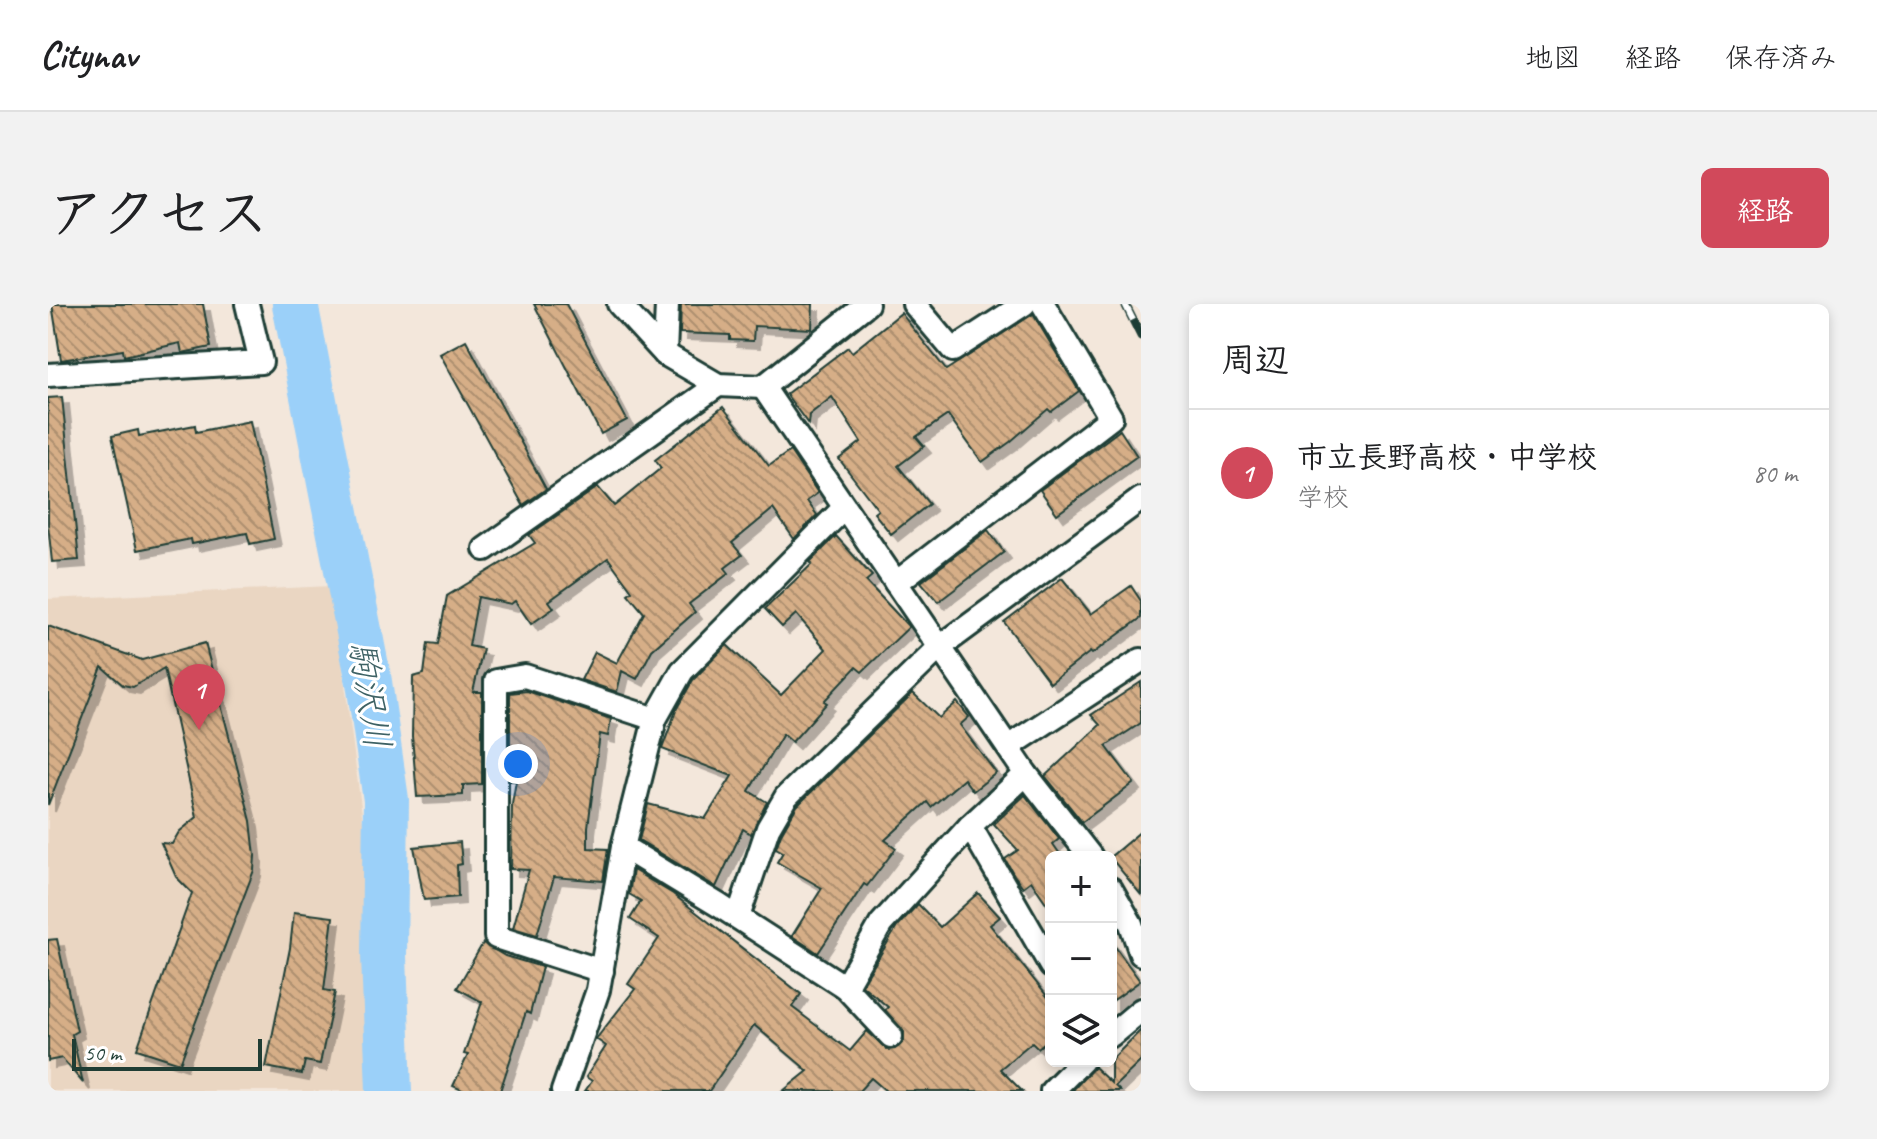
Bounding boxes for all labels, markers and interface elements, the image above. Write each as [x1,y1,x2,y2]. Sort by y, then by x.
text: Citynav [40,32,137,79]
text: 地図 [1525,40,1581,75]
text: 経路 [1625,40,1681,75]
text: 保存済み [1725,40,1837,75]
button: 経路 [1701,168,1829,248]
text: アクセス [48,178,269,249]
text: 周辺 [1221,338,1289,381]
text: 市立長野高校・中学校 [1297,438,1597,476]
text: 1 [1241,457,1253,490]
text: 80 m [1753,457,1797,490]
text: 学校 [1297,481,1349,514]
water label: 駒沢川 [339,638,401,752]
pin: 1 [173,664,225,730]
your location [498,744,538,784]
map controls [1045,851,1117,1067]
button: + [1045,851,1117,923]
button: − [1045,923,1117,995]
button: layers [1045,995,1117,1067]
scale bar [72,1035,262,1071]
text: 50 m [84,1039,121,1067]

